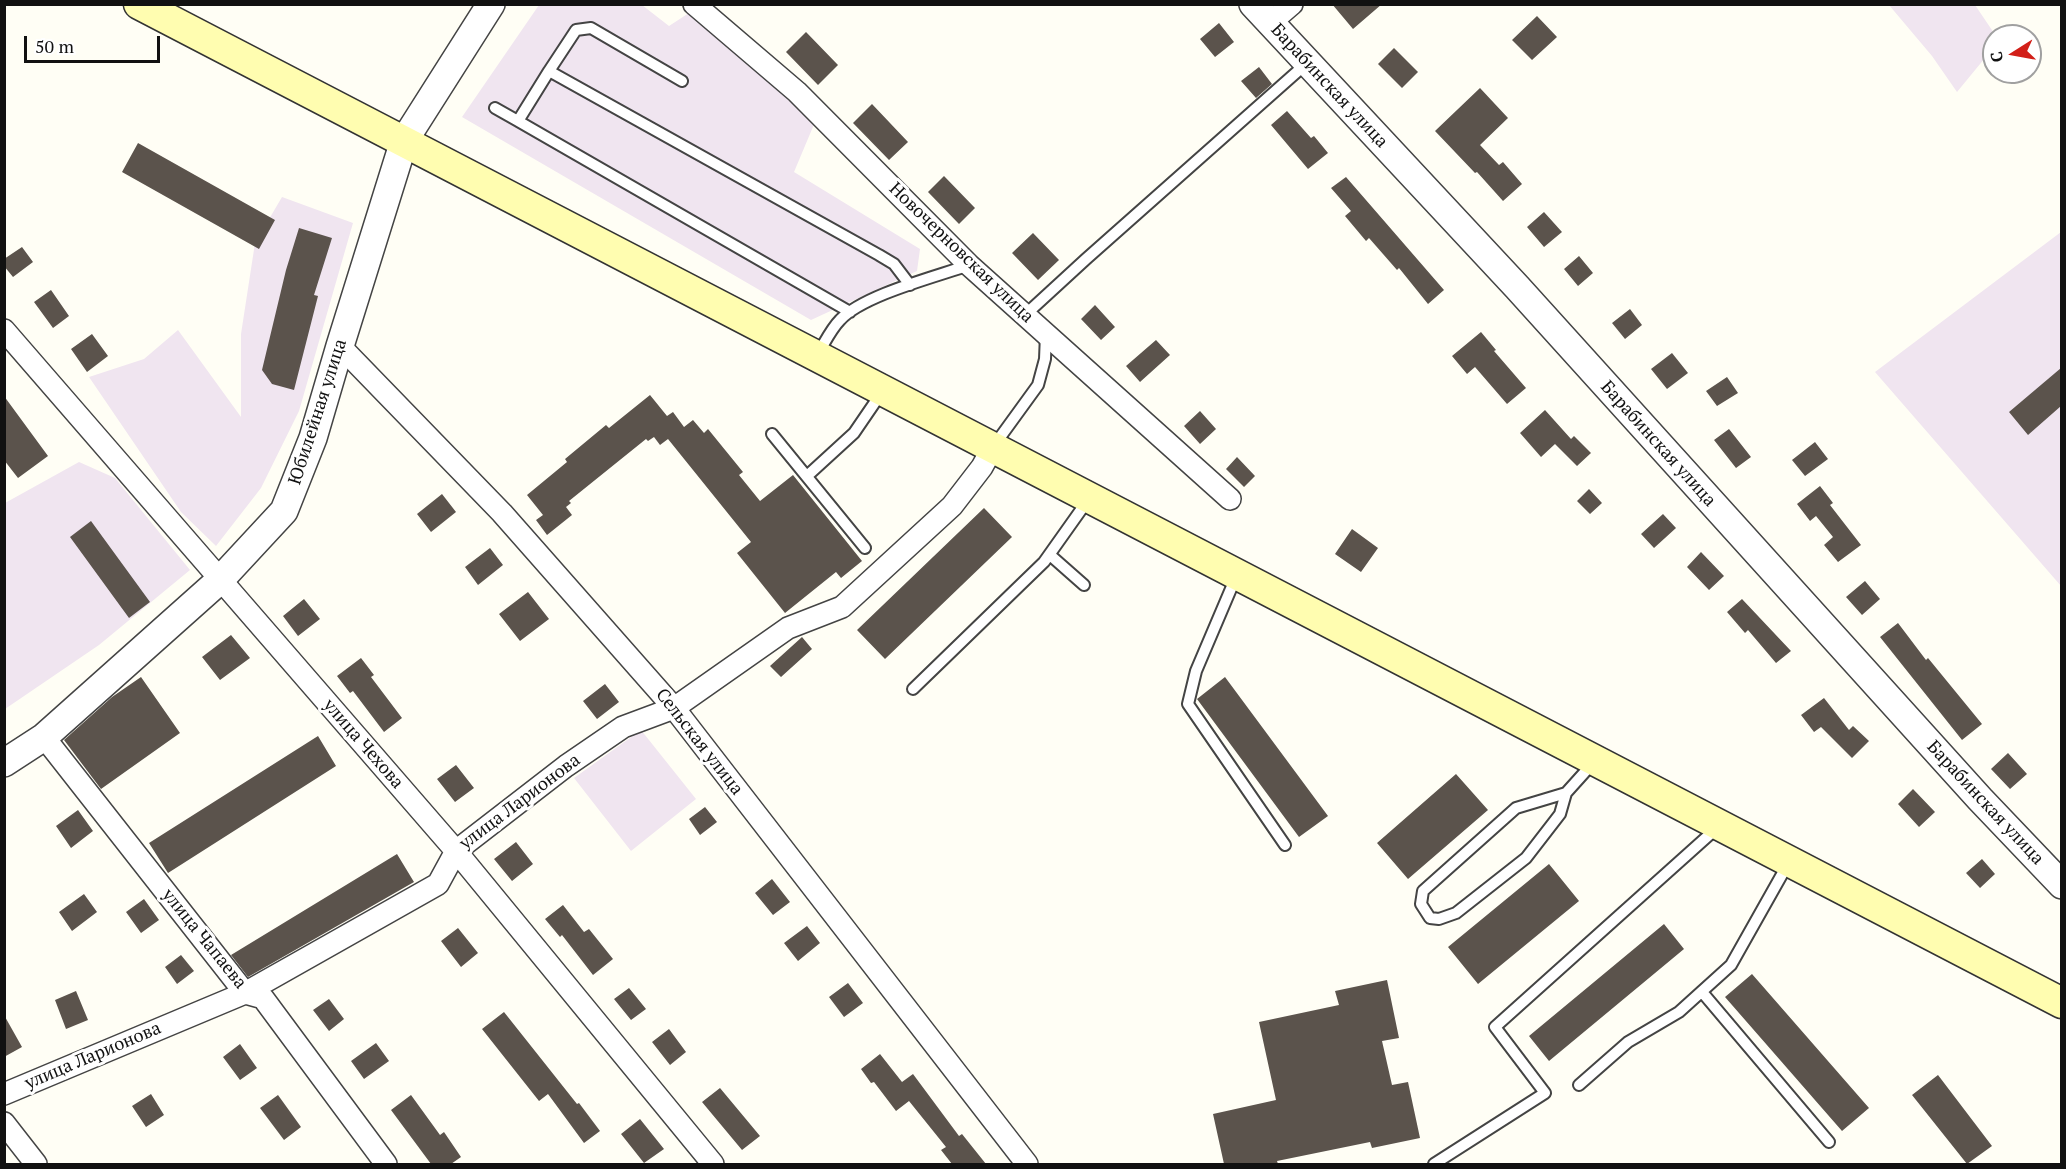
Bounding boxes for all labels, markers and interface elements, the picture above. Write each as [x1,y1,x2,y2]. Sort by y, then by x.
street label: Барабинская улица [1266,20,1392,152]
scale bar [27,24,164,62]
north arrow [1982,24,2042,84]
text: 50 m [35,34,74,58]
text: С [1985,50,2008,64]
street label: Новочерновская улица [884,178,1038,328]
street label: Юбилейная улица [284,337,352,487]
street label: Барабинская улица [1596,377,1720,511]
street label: Сельская улица [651,684,747,800]
street label: улица Чехова [318,695,408,793]
street label: Барабинская улица [1922,737,2048,869]
street label: улица Ларионова [455,750,585,854]
street label: улица Чапаева [157,885,251,993]
street label: улица Ларионова [22,1018,164,1094]

